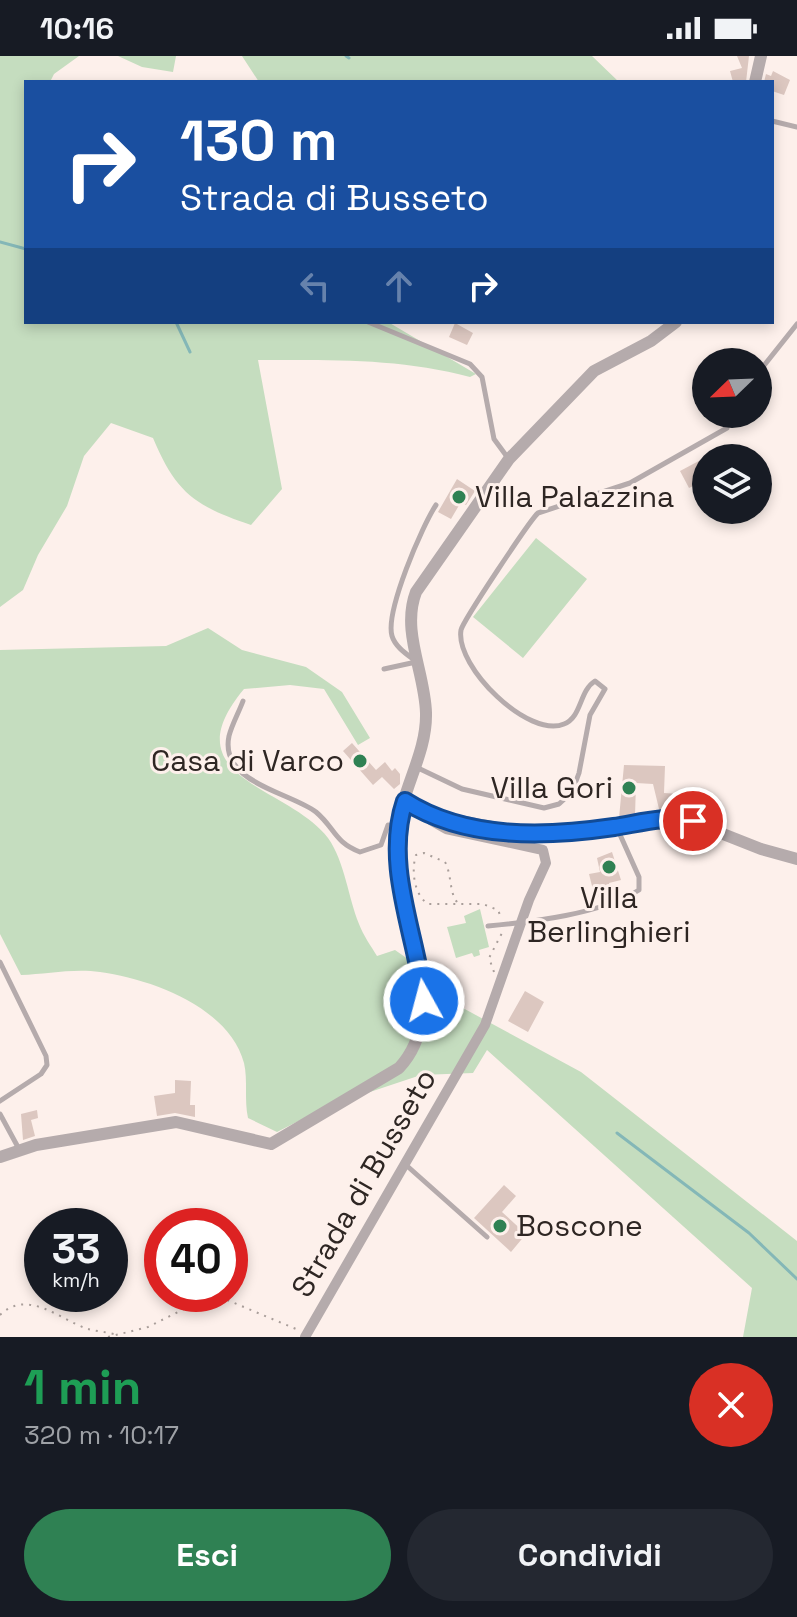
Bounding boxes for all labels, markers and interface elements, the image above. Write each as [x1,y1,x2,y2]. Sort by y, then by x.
text: 10:16 [40,9,114,48]
text: 130 m [180,105,338,176]
icon: right [48,112,152,216]
text: Strada di Busseto [180,175,489,221]
icon: left [293,264,337,308]
icon: ahead [377,264,421,308]
icon: right [461,264,505,308]
north arrow [692,348,772,428]
map controls [692,348,772,524]
button: layers [692,444,772,524]
place label: Villa Palazzina [475,477,674,516]
marker: Villa Palazzina [450,488,468,506]
place label: Casa di Varco [151,741,344,780]
marker: Casa di Varco [351,752,369,770]
place label: Villa Gori [490,768,613,807]
marker: Villa Gori [620,779,638,797]
pin [659,787,727,855]
icon: arrive [671,799,715,843]
marker: Villa Berlinghieri [600,858,618,876]
place label: Villa Berlinghieri [527,878,691,951]
position arrow [382,959,466,1043]
street label: Strada di Busseto [282,1062,445,1304]
place label: Boscone [516,1206,643,1245]
speed limit sign: 40 [144,1208,248,1312]
marker: Boscone [491,1217,509,1235]
text: 33 [52,1224,100,1275]
text: km/h [52,1267,100,1293]
text: 1 min [24,1357,141,1418]
button: close [689,1363,773,1447]
text: 320 m · 10:17 [24,1418,179,1452]
button: Esci [24,1509,391,1601]
button: Condividi [407,1509,773,1601]

